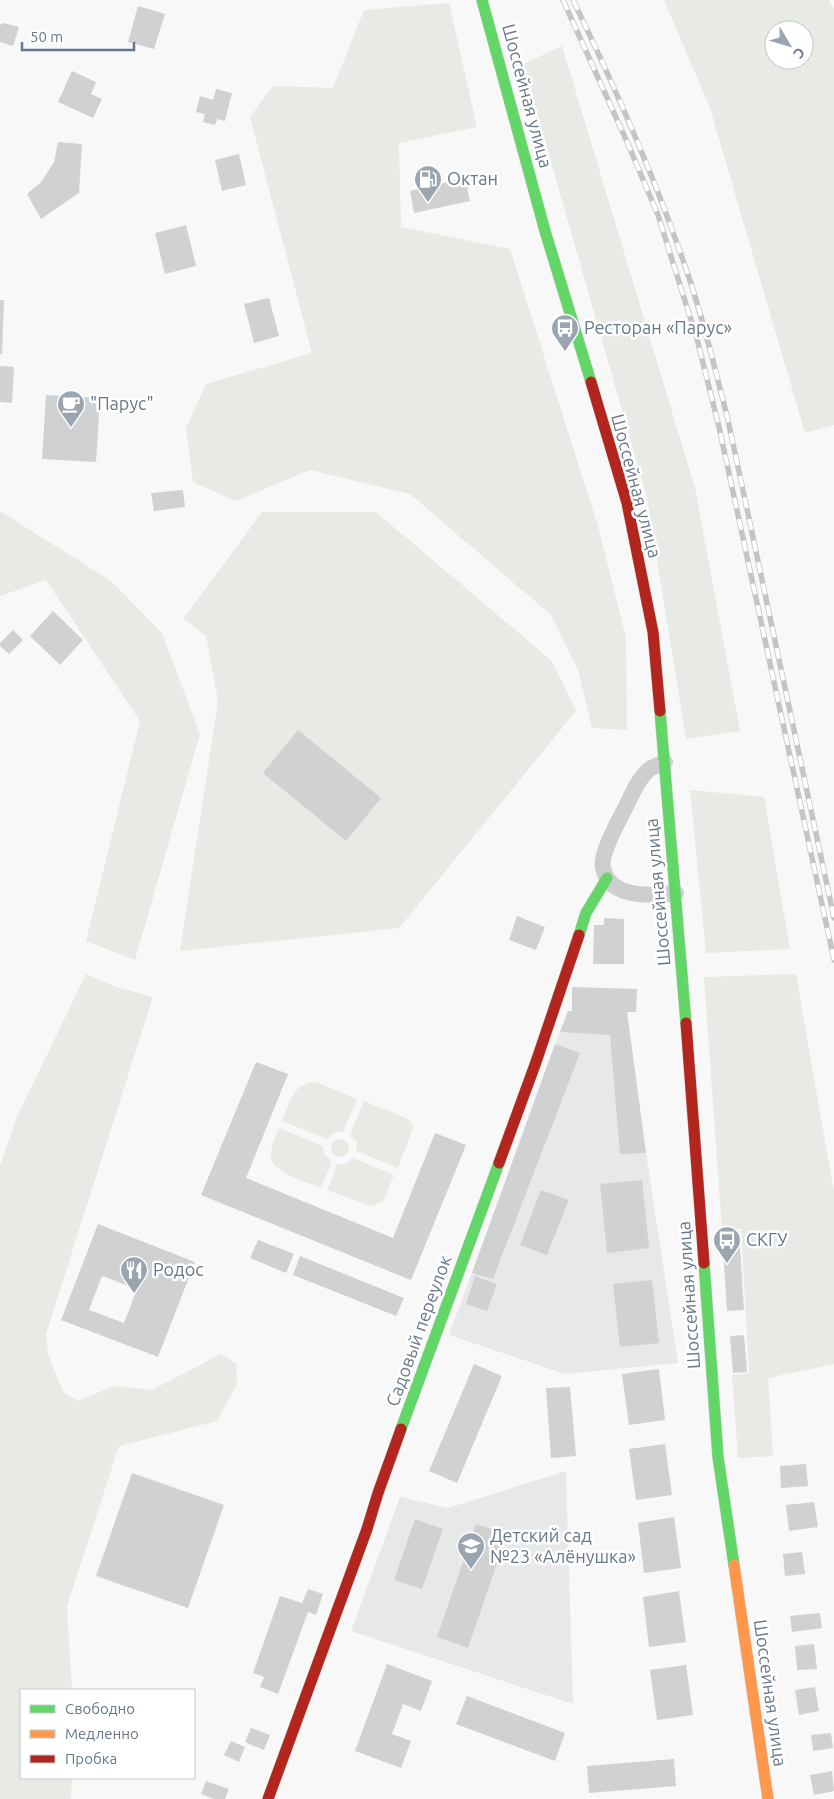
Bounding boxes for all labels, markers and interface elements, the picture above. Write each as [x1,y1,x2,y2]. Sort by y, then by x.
scale bar [22,20,135,52]
north arrow [764,20,814,70]
street label: Шоссейная улица [499,22,557,170]
text: 50 m [30,28,63,45]
text: С [790,45,808,61]
fuel station icon: Октан [413,164,443,203]
place label: Октан [447,168,498,188]
bus stop icon: Ресторан «Парус» [550,313,580,352]
place label: Ресторан «Парус» [584,317,732,337]
cafe icon: "Парус" [56,389,86,428]
place label: "Парус" [90,393,154,413]
street label: Шоссейная улица [608,412,666,560]
street label: Шоссейная улица [641,817,673,967]
street label: Шоссейная улица [673,1220,703,1370]
bus stop icon: СКГУ [712,1225,742,1264]
place label: СКГУ [746,1229,787,1249]
street label: Садовый переулок [381,1253,455,1409]
restaurant icon: Родос [119,1255,149,1294]
place label: Родос [153,1259,204,1279]
place label: Детский сад №23 «Алёнушка» [490,1525,636,1566]
school or university icon: Детский сад №23 «Алёнушка» [456,1531,486,1570]
street label: Шоссейная улица [751,1618,791,1768]
legend [20,1689,195,1779]
text: Свободно [65,1700,135,1717]
text: Медленно [65,1725,139,1742]
text: Пробка [65,1750,117,1767]

